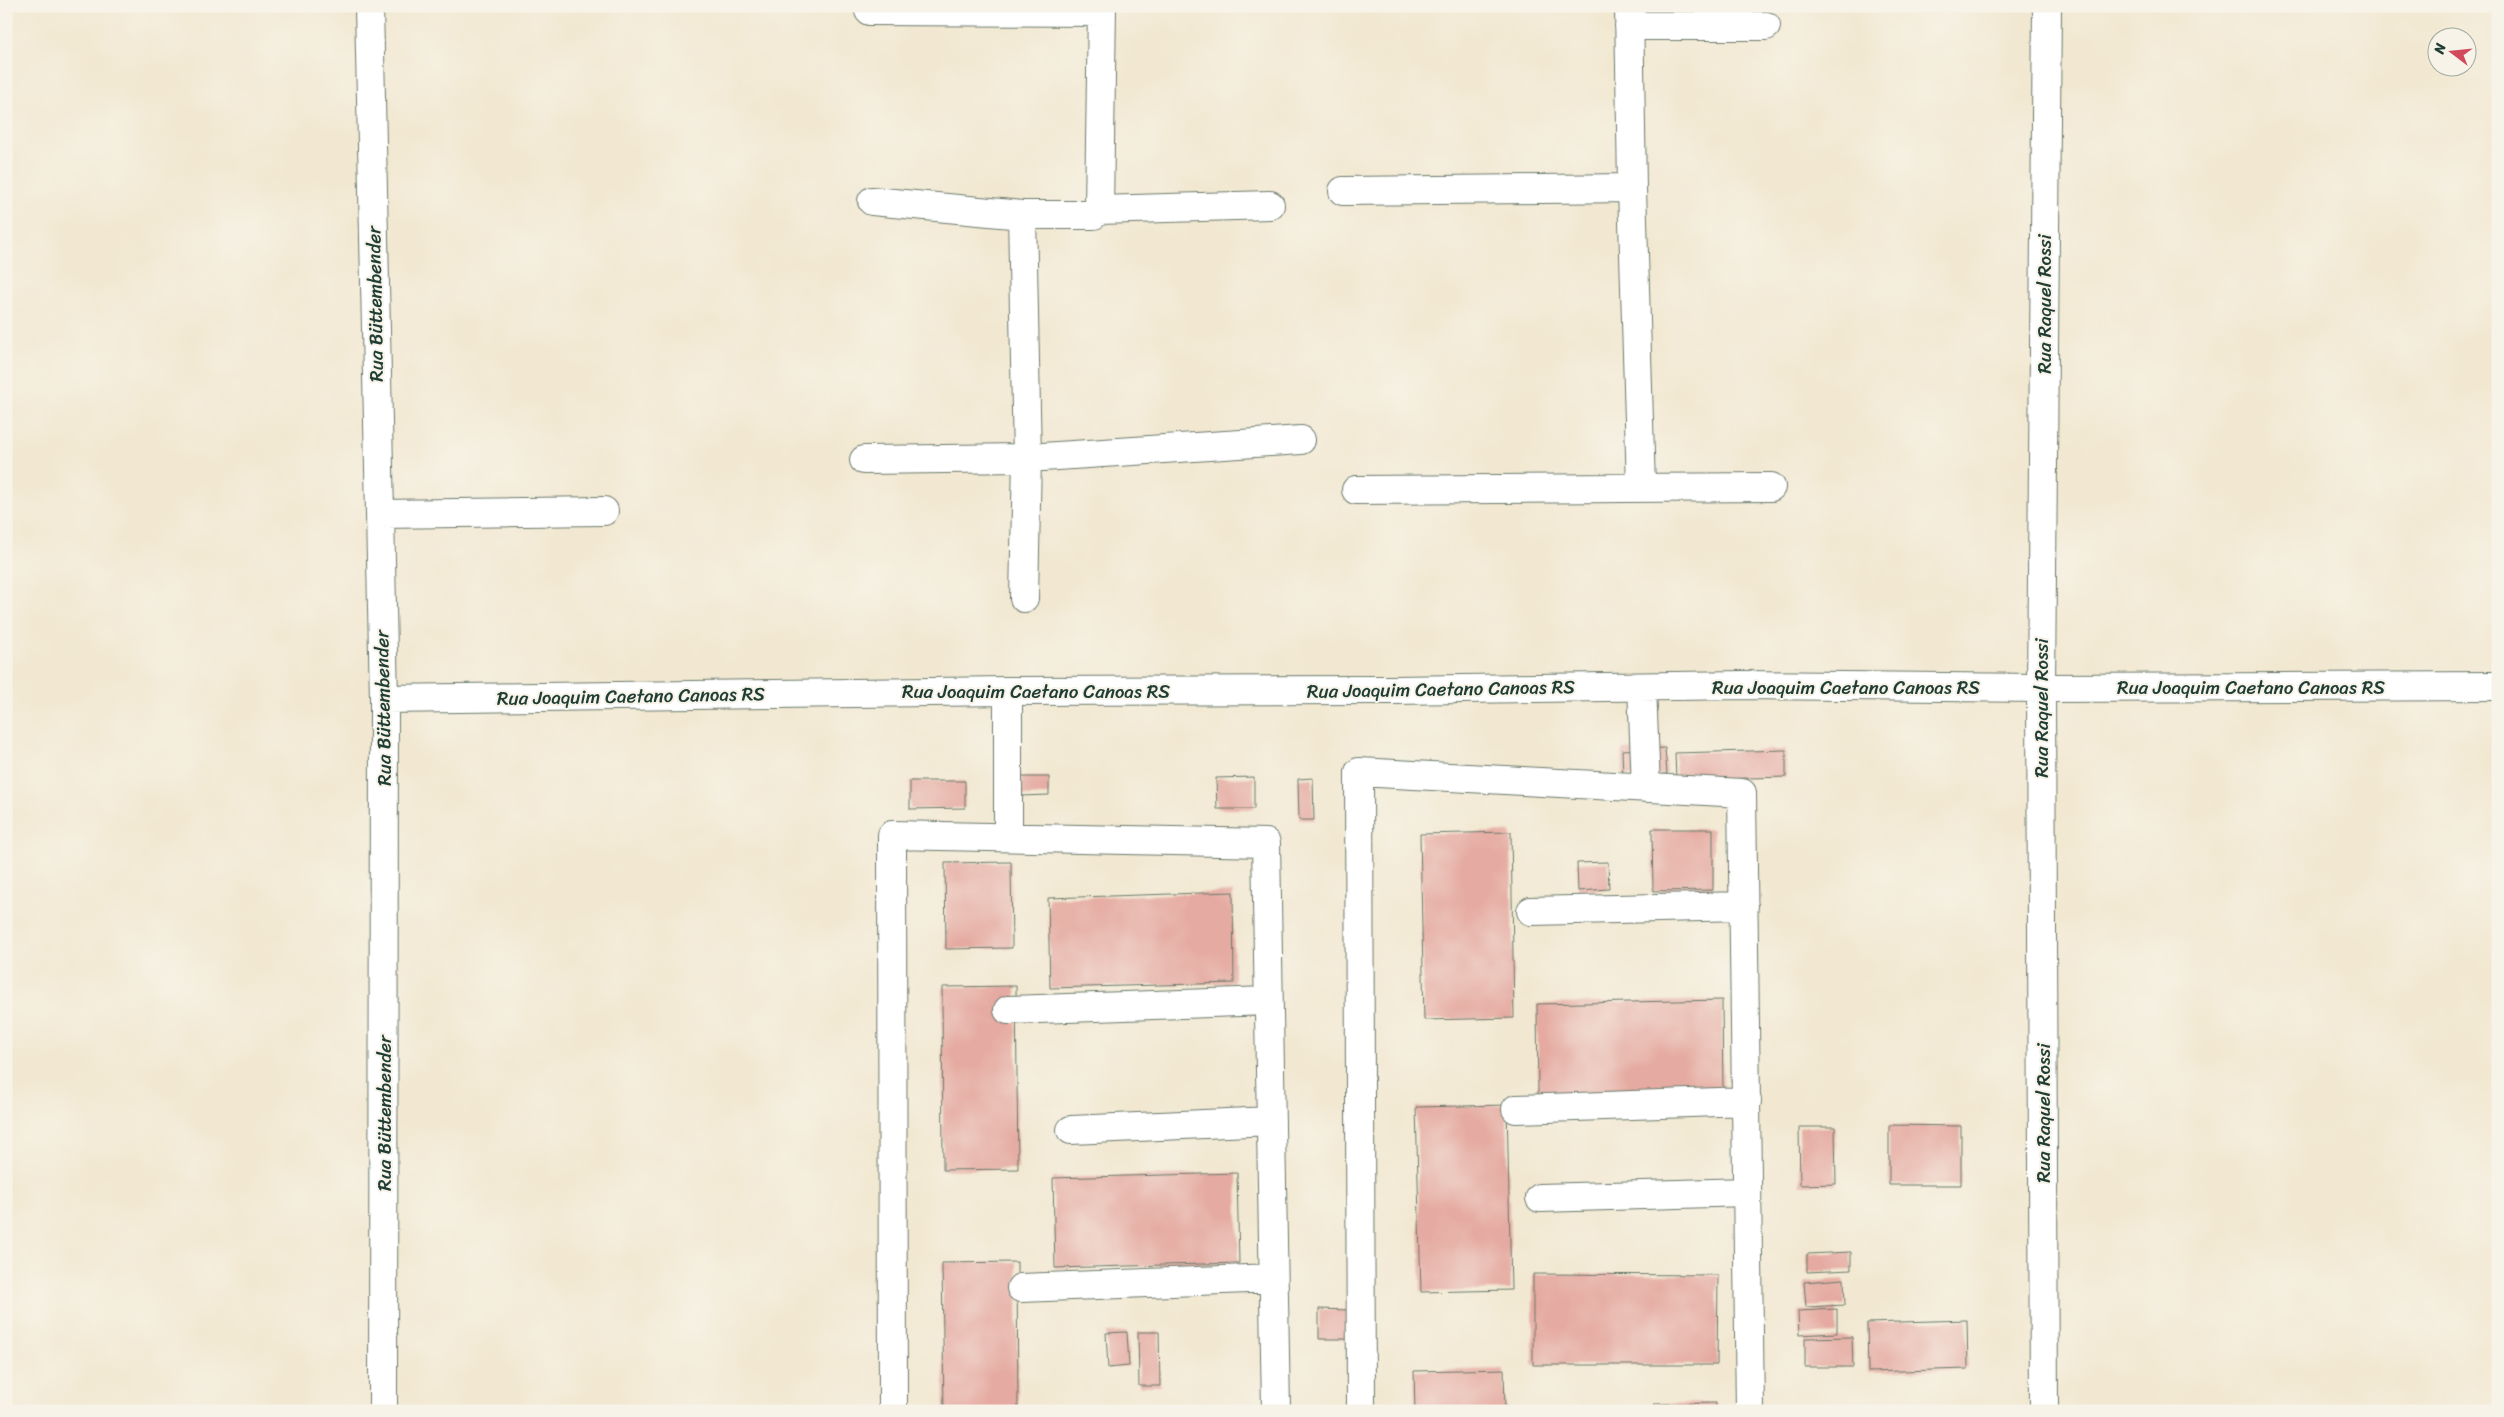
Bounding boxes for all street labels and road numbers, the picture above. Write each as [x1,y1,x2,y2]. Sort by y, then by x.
street label: Rua Büttembender [357,225,393,382]
street label: Rua Raquel Rossi [2028,233,2061,374]
street label: Rua Büttembender [365,629,401,786]
street label: Rua Raquel Rossi [2025,637,2058,778]
street label: Rua Joaquim Caetano Canoas RS [1307,670,1575,708]
street label: Rua Joaquim Caetano Canoas RS [1712,671,1980,704]
street label: Rua Joaquim Caetano Canoas RS [2117,671,2385,704]
street label: Rua Joaquim Caetano Canoas RS [902,675,1170,708]
street label: Rua Joaquim Caetano Canoas RS [497,677,765,715]
street label: Rua Büttembender [368,1034,401,1191]
street label: Rua Raquel Rossi [2027,1042,2060,1183]

